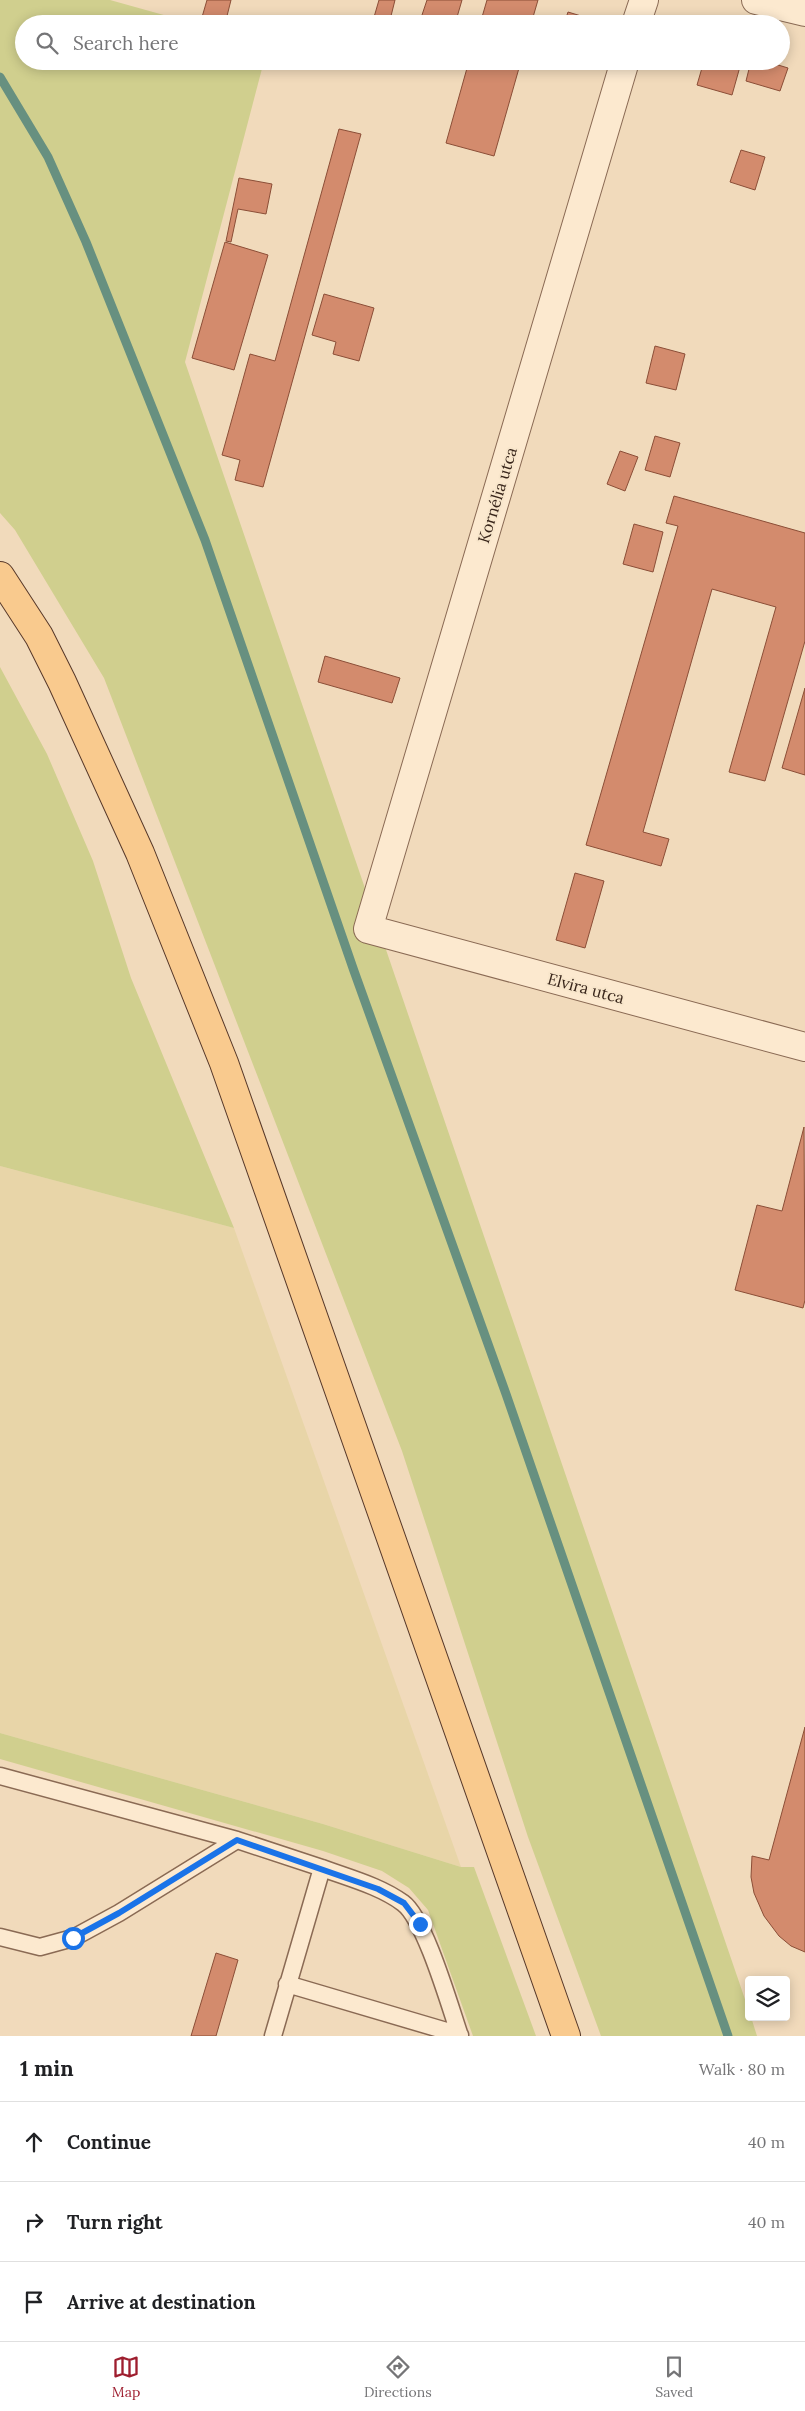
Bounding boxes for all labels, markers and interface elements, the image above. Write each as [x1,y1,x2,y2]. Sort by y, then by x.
search box [15,15,790,70]
icon: search [33,29,61,57]
text: Search here [73,31,179,55]
street label: Kornélia utca [473,445,521,545]
street label: Elvira utca [545,968,627,1008]
route end [409,1913,432,1936]
route start [62,1927,85,1950]
map controls [745,1976,790,2021]
button: layers [745,1976,790,2021]
text: 1 min [20,2055,74,2082]
text: Walk · 80 m [699,2059,785,2079]
icon: ahead [20,2128,48,2156]
text: Continue [67,2130,151,2154]
text: 40 m [748,2132,785,2152]
icon: right [20,2208,48,2236]
text: Turn right [67,2210,163,2234]
text: 40 m [748,2212,785,2232]
icon: arrive [20,2288,48,2316]
text: Arrive at destination [67,2290,256,2314]
tab: Map [112,2353,140,2401]
tab: Directions [364,2353,432,2401]
tab: Saved [655,2353,693,2401]

